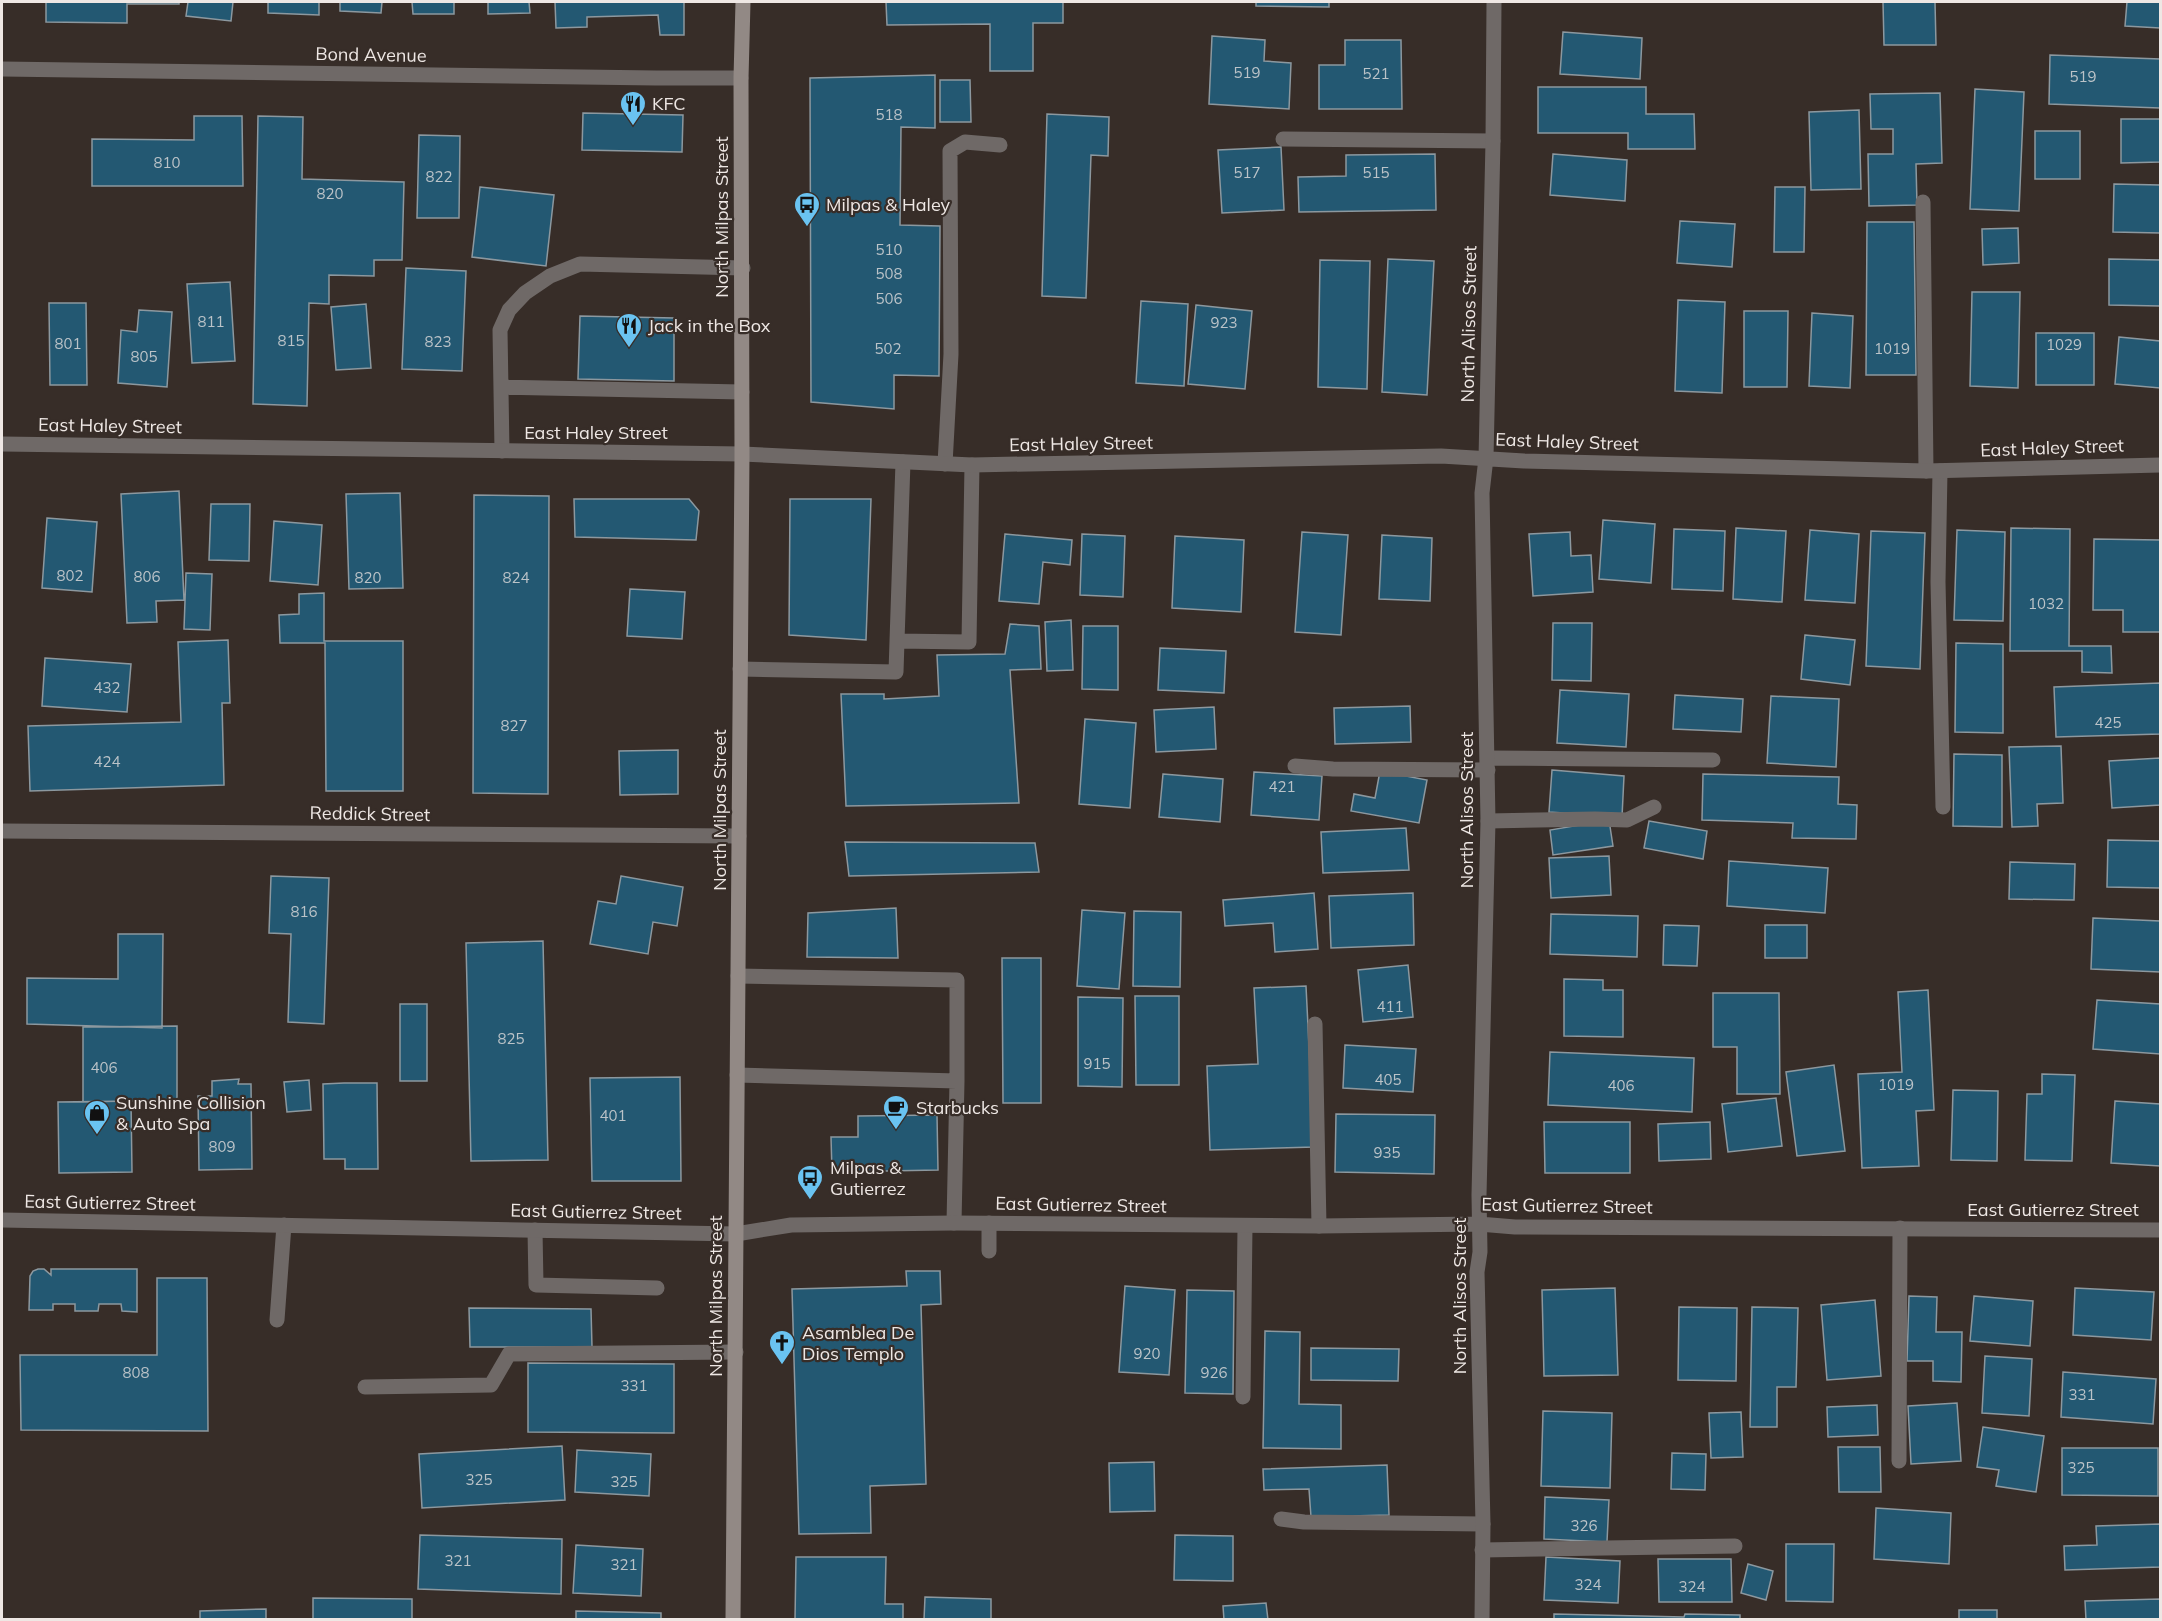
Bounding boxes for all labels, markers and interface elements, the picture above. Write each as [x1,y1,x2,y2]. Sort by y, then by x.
street label: Bond Avenue [315,42,427,67]
house number: 519 [1233,63,1261,82]
house number: 521 [1362,64,1390,83]
house number: 519 [2069,67,2097,86]
restaurant icon: KFC [618,89,648,127]
place label: KFC [652,92,686,115]
house number: 518 [875,105,903,124]
street label: North Milpas Street [710,136,733,298]
house number: 810 [153,153,181,172]
house number: 517 [1233,163,1261,182]
house number: 515 [1362,163,1390,182]
house number: 822 [425,167,453,186]
house number: 820 [316,184,344,203]
bus stop icon: Milpas & Haley [792,190,822,228]
place label: Milpas & Haley [826,193,951,216]
house number: 510 [875,240,903,259]
street label: North Alisos Street [1456,245,1481,403]
house number: 508 [875,264,903,283]
house number: 506 [875,289,903,308]
restaurant icon: Jack in the Box [614,311,644,349]
house number: 811 [197,312,225,331]
house number: 923 [1210,313,1238,332]
place label: Jack in the Box [648,314,771,337]
house number: 815 [277,331,305,350]
house number: 823 [424,332,452,351]
house number: 801 [54,334,82,353]
house number: 1029 [2046,335,2082,354]
house number: 502 [874,339,902,358]
house number: 1019 [1874,339,1910,358]
house number: 805 [130,347,158,366]
street label: East Haley Street [38,413,182,438]
street label: East Haley Street [524,421,668,444]
street label: East Haley Street [1495,428,1639,456]
street label: East Haley Street [1009,431,1153,456]
street label: East Haley Street [1980,434,2124,462]
house number: 802 [56,566,84,585]
house number: 806 [133,567,161,586]
house number: 820 [354,568,382,587]
house number: 824 [502,568,530,587]
house number: 1032 [2028,594,2064,613]
house number: 432 [93,678,121,697]
house number: 425 [2094,713,2122,732]
house number: 827 [500,716,528,735]
street label: North Milpas Street [708,729,731,891]
street label: North Alisos Street [1455,732,1478,888]
house number: 424 [93,752,121,771]
house number: 421 [1268,777,1296,796]
street label: Reddick Street [310,801,430,826]
house number: 816 [290,902,318,921]
house number: 411 [1376,997,1404,1016]
house number: 825 [497,1029,525,1048]
house number: 915 [1083,1054,1111,1073]
house number: 406 [90,1058,118,1077]
house number: 405 [1374,1070,1402,1089]
house number: 1019 [1878,1075,1914,1094]
house number: 406 [1607,1076,1635,1095]
place label: Sunshine Collision & Auto Spa [116,1091,266,1135]
cafe icon: Starbucks [881,1093,911,1131]
place label: Starbucks [916,1096,999,1119]
shop icon: Sunshine Collision & Auto Spa [82,1098,112,1136]
house number: 401 [599,1106,627,1125]
house number: 809 [208,1137,236,1156]
house number: 935 [1373,1143,1401,1162]
place label: Milpas & Gutierrez [830,1156,906,1200]
bus stop icon: Milpas & Gutierrez [795,1163,825,1201]
street label: East Gutierrez Street [24,1190,196,1215]
street label: East Gutierrez Street [995,1192,1167,1217]
street label: East Gutierrez Street [1481,1193,1653,1218]
street label: East Gutierrez Street [1967,1198,2139,1221]
street label: East Gutierrez Street [510,1199,682,1224]
street label: North Milpas Street [704,1215,727,1377]
street label: North Alisos Street [1448,1218,1471,1374]
place label: Asamblea De Dios Templo [802,1321,914,1365]
church icon: Asamblea De Dios Templo [767,1328,797,1366]
house number: 920 [1133,1344,1161,1363]
house number: 808 [122,1363,150,1382]
house number: 926 [1200,1363,1228,1382]
house number: 331 [620,1376,648,1395]
house number: 331 [2068,1385,2096,1404]
house number: 325 [2067,1458,2095,1477]
house number: 325 [465,1470,493,1489]
house number: 325 [610,1472,638,1491]
house number: 326 [1570,1516,1598,1535]
house number: 321 [444,1551,472,1570]
house number: 321 [610,1555,638,1574]
house number: 324 [1574,1575,1602,1594]
house number: 324 [1678,1577,1706,1596]

